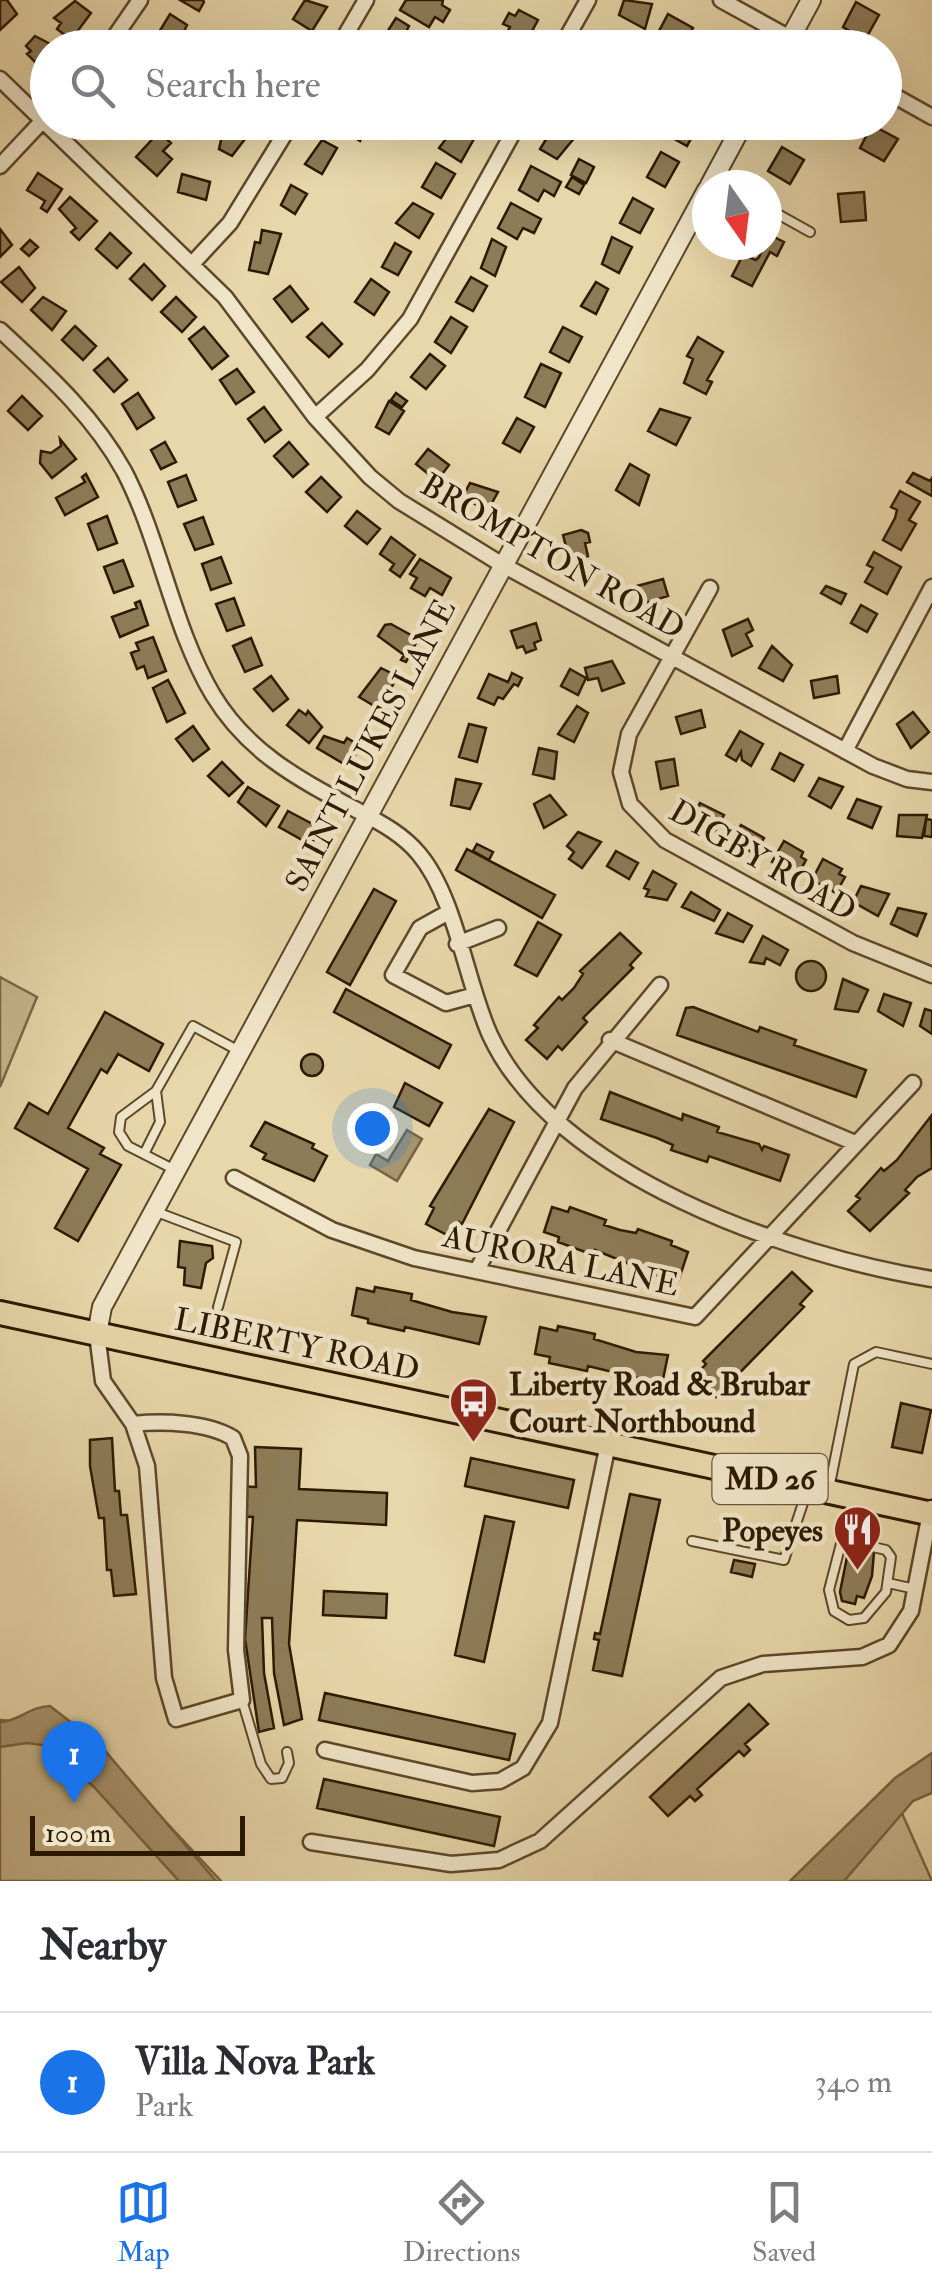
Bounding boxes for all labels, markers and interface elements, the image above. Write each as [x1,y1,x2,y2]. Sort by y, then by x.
search box [30,30,902,140]
icon: search [65,58,120,113]
text: Search here [145,61,321,109]
north arrow [692,170,782,260]
street label: BROMPTON ROAD [413,465,692,649]
street label: SAINT LUKES LANE [277,592,465,899]
street label: DIGBY ROAD [662,791,863,930]
your location [347,1103,398,1154]
street label: AURORA LANE [438,1216,682,1306]
street label: LIBERTY ROAD [171,1299,423,1390]
place label: Liberty Road & Brubar Court Northbound [509,1365,811,1442]
bus stop icon: Liberty Road & Brubar Court Northbound [448,1376,500,1444]
road number: MD 26 [712,1454,828,1504]
restaurant icon: Popeyes [832,1504,884,1572]
place label: Popeyes [722,1511,823,1551]
pin: 1 [42,1720,106,1803]
scale bar [30,1811,245,1856]
text: 100 m [45,1816,111,1851]
text: Nearby [40,1920,166,1972]
text: Villa Nova Park [135,2038,375,2086]
text: 1 [67,2062,78,2102]
text: 340 m [815,2062,892,2102]
text: Park [135,2086,193,2126]
tab: Map [116,2175,171,2270]
tab: Directions [403,2175,520,2270]
tab: Saved [752,2175,816,2270]

